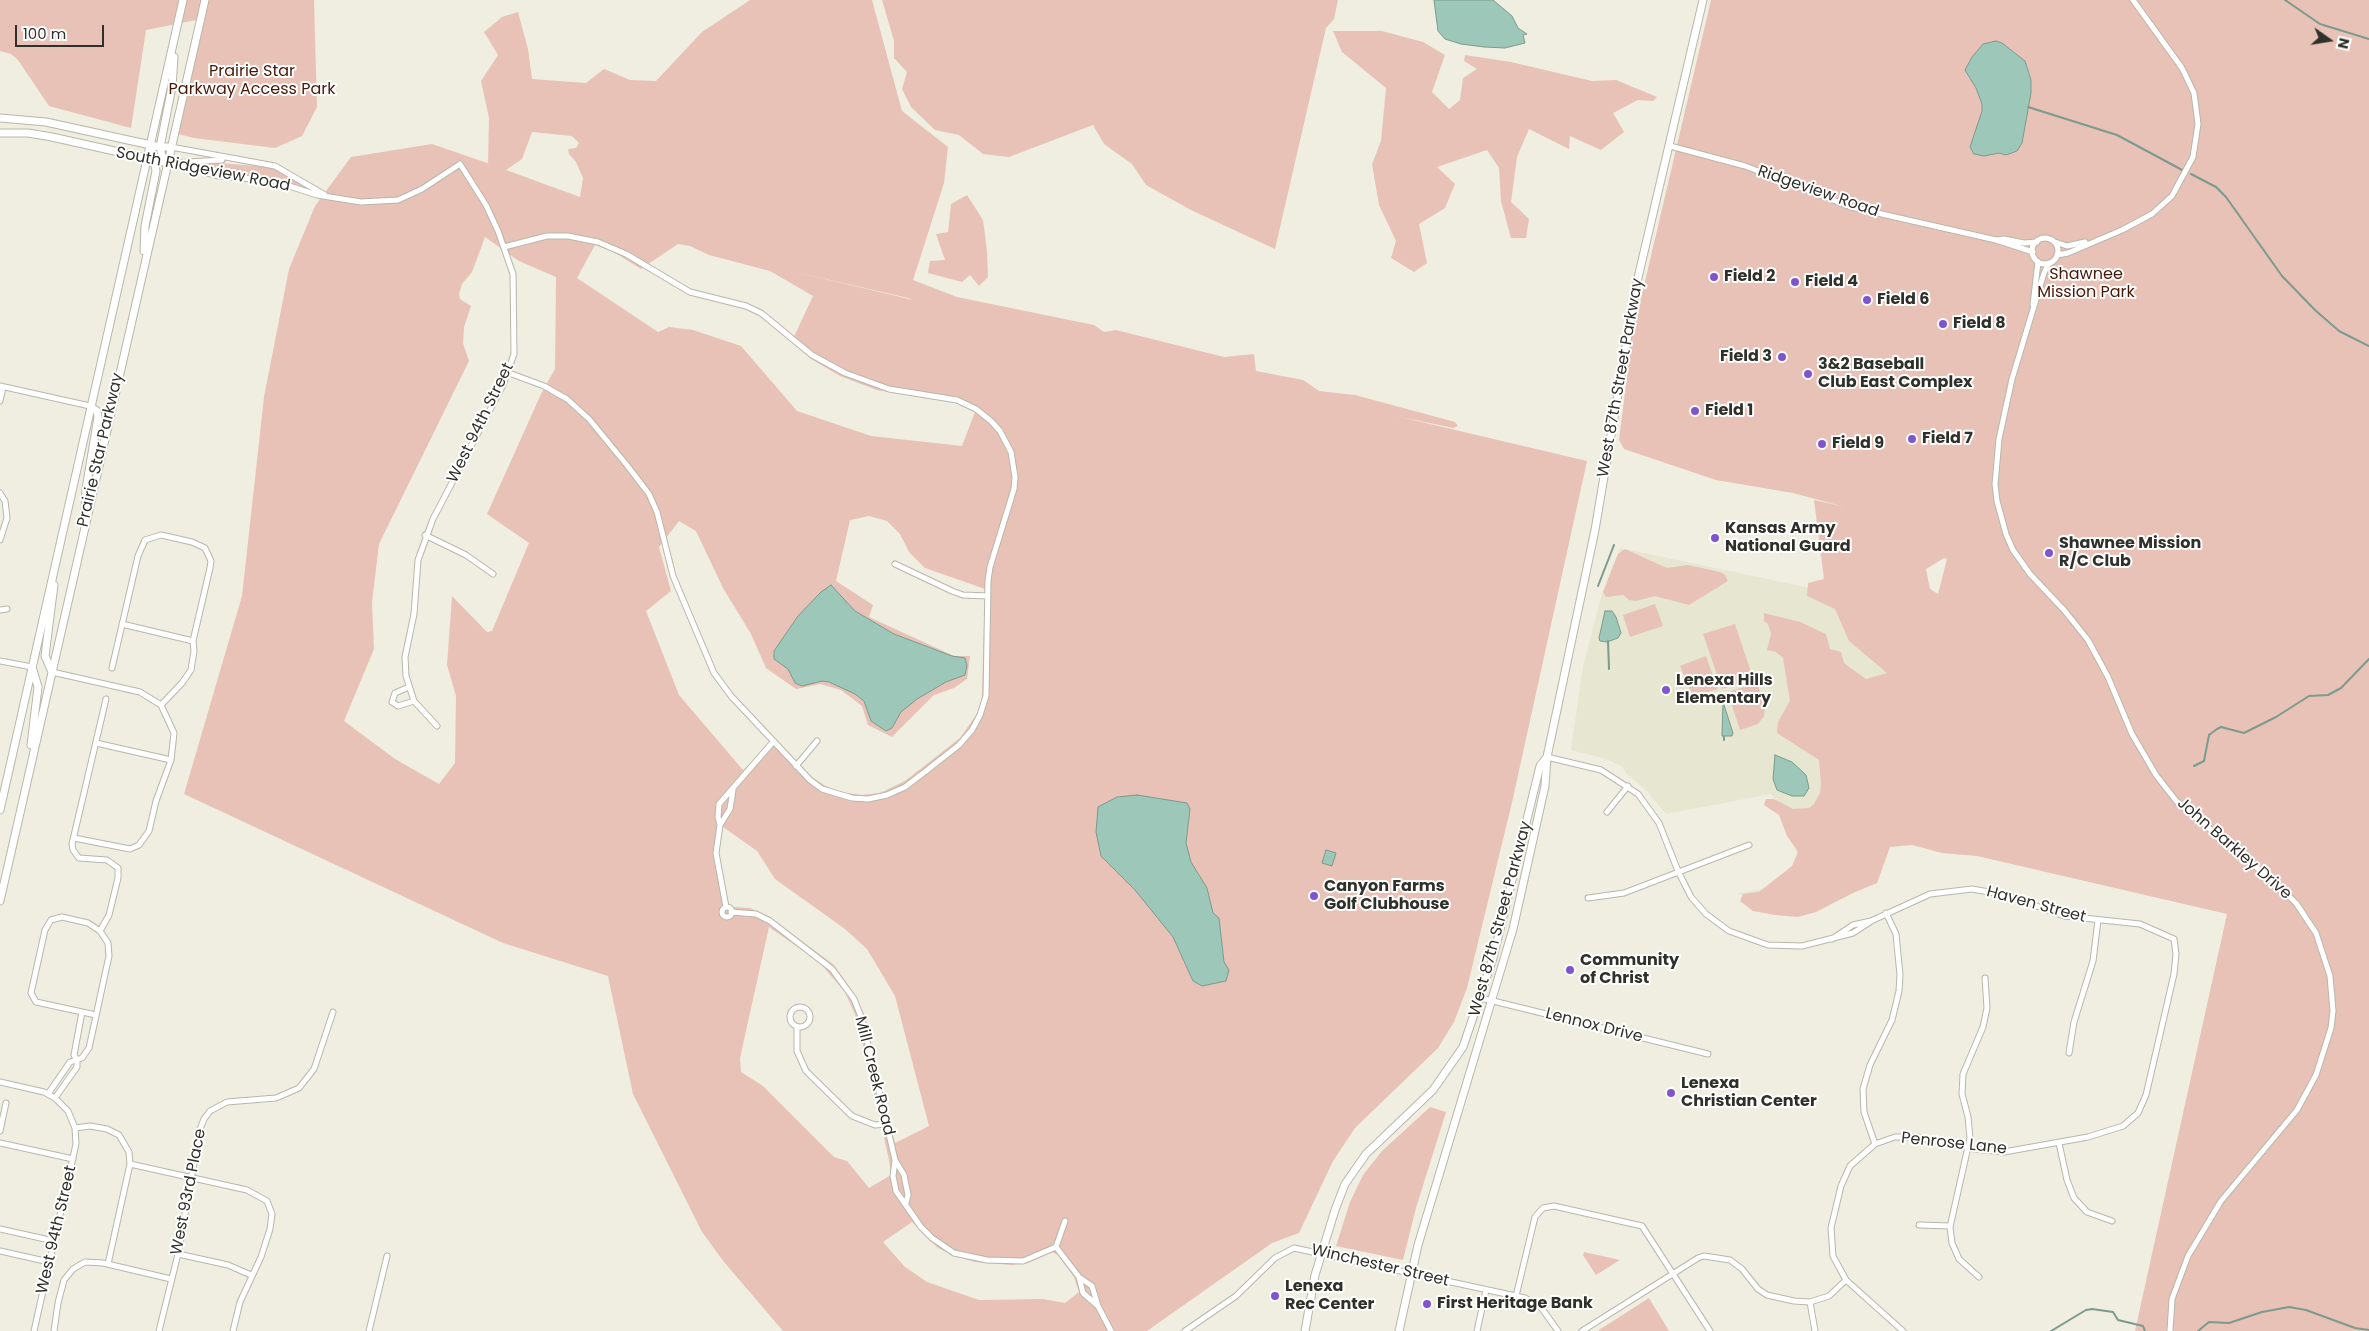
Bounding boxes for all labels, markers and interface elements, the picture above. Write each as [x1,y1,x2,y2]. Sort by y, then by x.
scale bar [18,15,106,47]
north arrow [2304,15,2354,65]
text: 100 m [23,23,66,44]
text: N [2333,36,2355,51]
park label: Prairie Star Parkway Access Park [169,62,335,100]
street label: South Ridgeview Road [114,144,292,196]
street label: Ridgeview Road [1755,162,1881,222]
park label: Shawnee Mission Park [2037,265,2135,303]
place label: Field 2 [1724,267,1775,287]
marker: Field 2 [1708,271,1720,283]
place label: Field 4 [1805,272,1858,292]
marker: Field 4 [1789,276,1801,288]
street label: West 87th Street Parkway [1594,277,1648,479]
place label: Field 6 [1877,290,1929,310]
marker: Field 6 [1861,294,1873,306]
place label: Field 8 [1953,314,2006,334]
marker: Field 8 [1937,318,1949,330]
place label: Field 3 [1720,347,1772,367]
marker: Field 3 [1776,351,1788,363]
place label: 3&2 Baseball Club East Complex [1818,355,1972,393]
street label: West 94th Street [444,360,518,486]
marker: 3&2 Baseball Club East Complex [1802,368,1814,380]
street label: Prairie Star Parkway [74,371,128,529]
place label: Field 1 [1705,401,1753,421]
marker: Field 1 [1689,405,1701,417]
place label: Field 7 [1922,429,1973,449]
marker: Field 7 [1906,433,1918,445]
place label: Field 9 [1832,434,1884,454]
marker: Field 9 [1816,438,1828,450]
place label: Kansas Army National Guard [1725,519,1851,557]
marker: Kansas Army National Guard [1709,532,1721,544]
place label: Shawnee Mission R/C Club [2059,534,2201,572]
marker: Shawnee Mission R/C Club [2043,547,2055,559]
place label: Lenexa Hills Elementary [1676,671,1773,709]
marker: Lenexa Hills Elementary [1660,684,1672,696]
street label: John Barkley Drive [2173,794,2295,904]
street label: West 87th Street Parkway [1466,819,1536,1019]
place label: Canyon Farms Golf Clubhouse [1324,877,1449,915]
street label: Haven Street [1984,883,2088,927]
marker: Canyon Farms Golf Clubhouse [1308,890,1320,902]
place label: Community of Christ [1580,951,1679,989]
marker: Community of Christ [1564,964,1576,976]
street label: Lennox Drive [1543,1005,1645,1047]
street label: Mill Creek Road [850,1014,898,1138]
place label: Lenexa Christian Center [1681,1074,1817,1112]
marker: Lenexa Christian Center [1665,1087,1677,1099]
street label: West 93rd Place [167,1127,211,1257]
street label: Penrose Lane [1900,1129,2008,1159]
street label: West 94th Street [33,1164,81,1296]
street label: Winchester Street [1309,1241,1451,1291]
place label: Lenexa Rec Center [1285,1277,1374,1315]
marker: Lenexa Rec Center [1269,1290,1281,1302]
place label: First Heritage Bank [1437,1294,1593,1314]
marker: First Heritage Bank [1421,1298,1433,1310]

